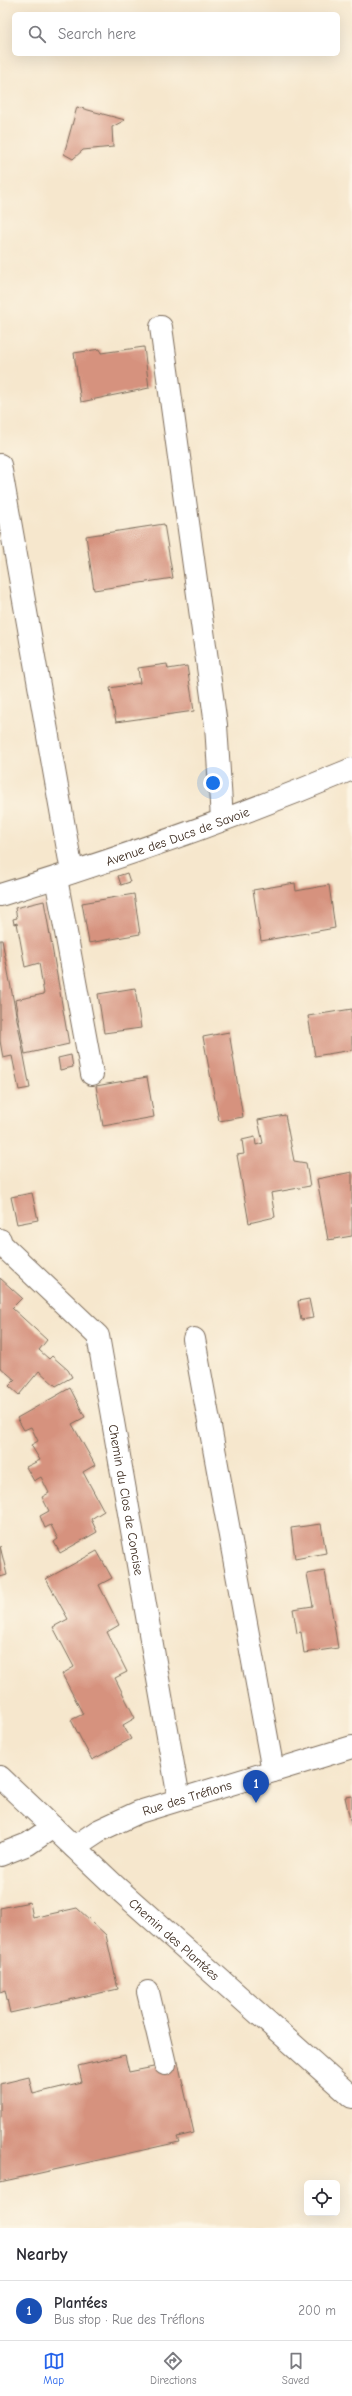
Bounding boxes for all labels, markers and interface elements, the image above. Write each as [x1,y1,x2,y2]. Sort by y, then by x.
search box [12,12,340,56]
icon: search [26,23,48,45]
text: Search here [58,25,136,43]
your location [203,773,223,793]
street label: Avenue des Ducs de Savoie [104,803,252,868]
street label: Chemin du Clos de Concise [106,1423,147,1577]
pin: 1 [243,1770,269,1803]
street label: Rue des Tréflons [140,1777,233,1818]
street label: Chemin des Plantées [126,1895,223,1983]
map controls [304,2180,340,2216]
button: locate [304,2180,340,2216]
text: Nearby [16,2245,67,2264]
text: Plantées [54,2294,107,2312]
text: 1 [26,2303,32,2318]
text: 200 m [298,2303,336,2318]
text: Bus stop · Rue des Tréflons [54,2312,204,2327]
tab: Map [43,2350,65,2387]
tab: Directions [150,2350,197,2387]
tab: Saved [282,2350,309,2387]

